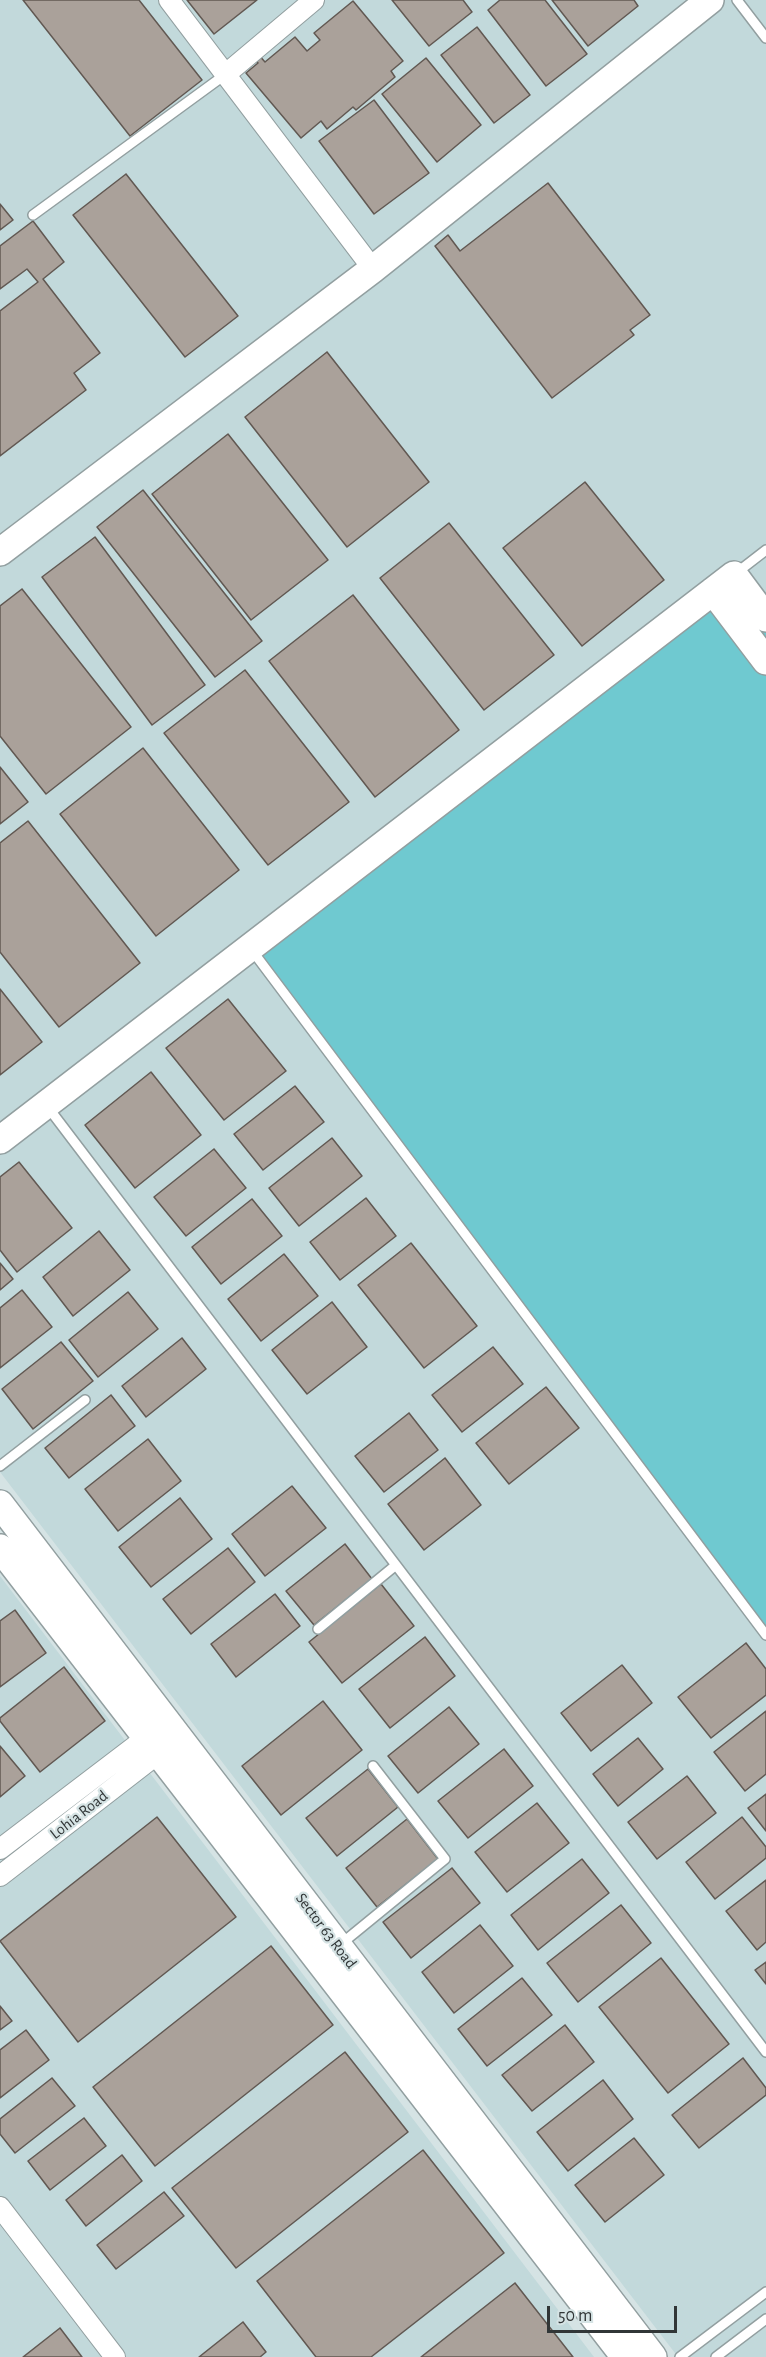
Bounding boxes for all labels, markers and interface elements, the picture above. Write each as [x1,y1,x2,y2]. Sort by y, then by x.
street label: Lohia Road [46,1786,112,1844]
street label: Sector 63 Road [291,1889,361,1973]
scale bar [550,2294,680,2332]
text: 50 m [558,2307,592,2325]

